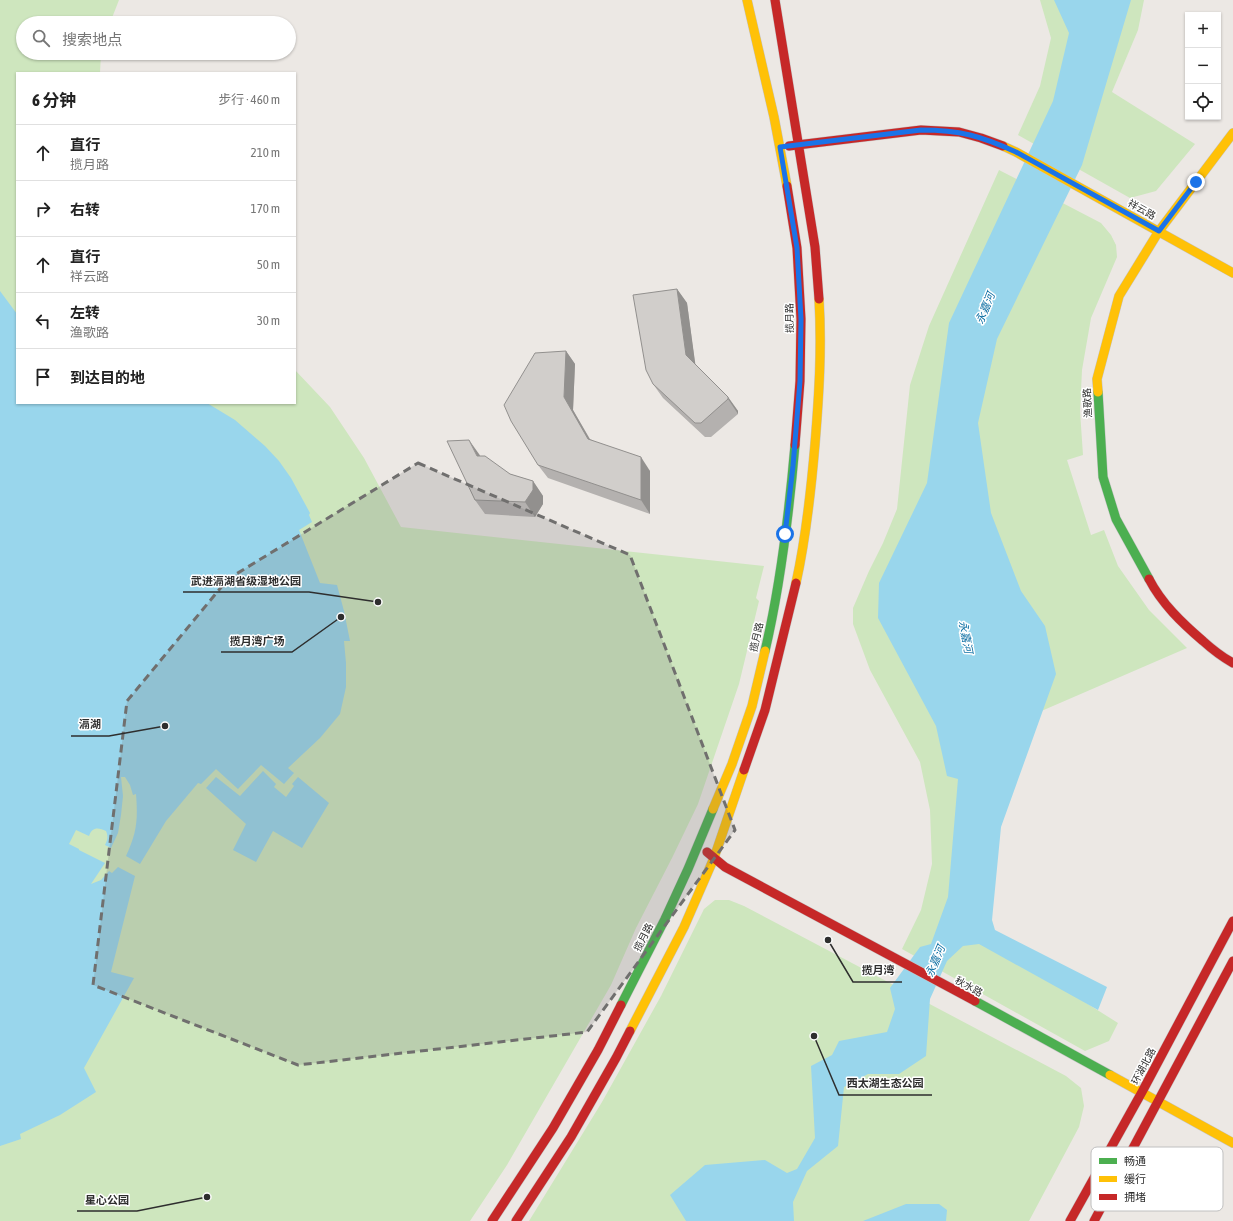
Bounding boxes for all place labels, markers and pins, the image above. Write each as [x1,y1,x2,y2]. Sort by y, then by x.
callout: 武进滆湖省级湿地公园 [183,569,309,592]
callout: 揽月湾广场 [221,629,292,652]
callout: 滆湖 [71,713,109,736]
callout: 揽月湾 [853,959,902,982]
callout: 西太湖生态公园 [839,1072,932,1095]
callout: 星心公园 [77,1188,137,1211]

